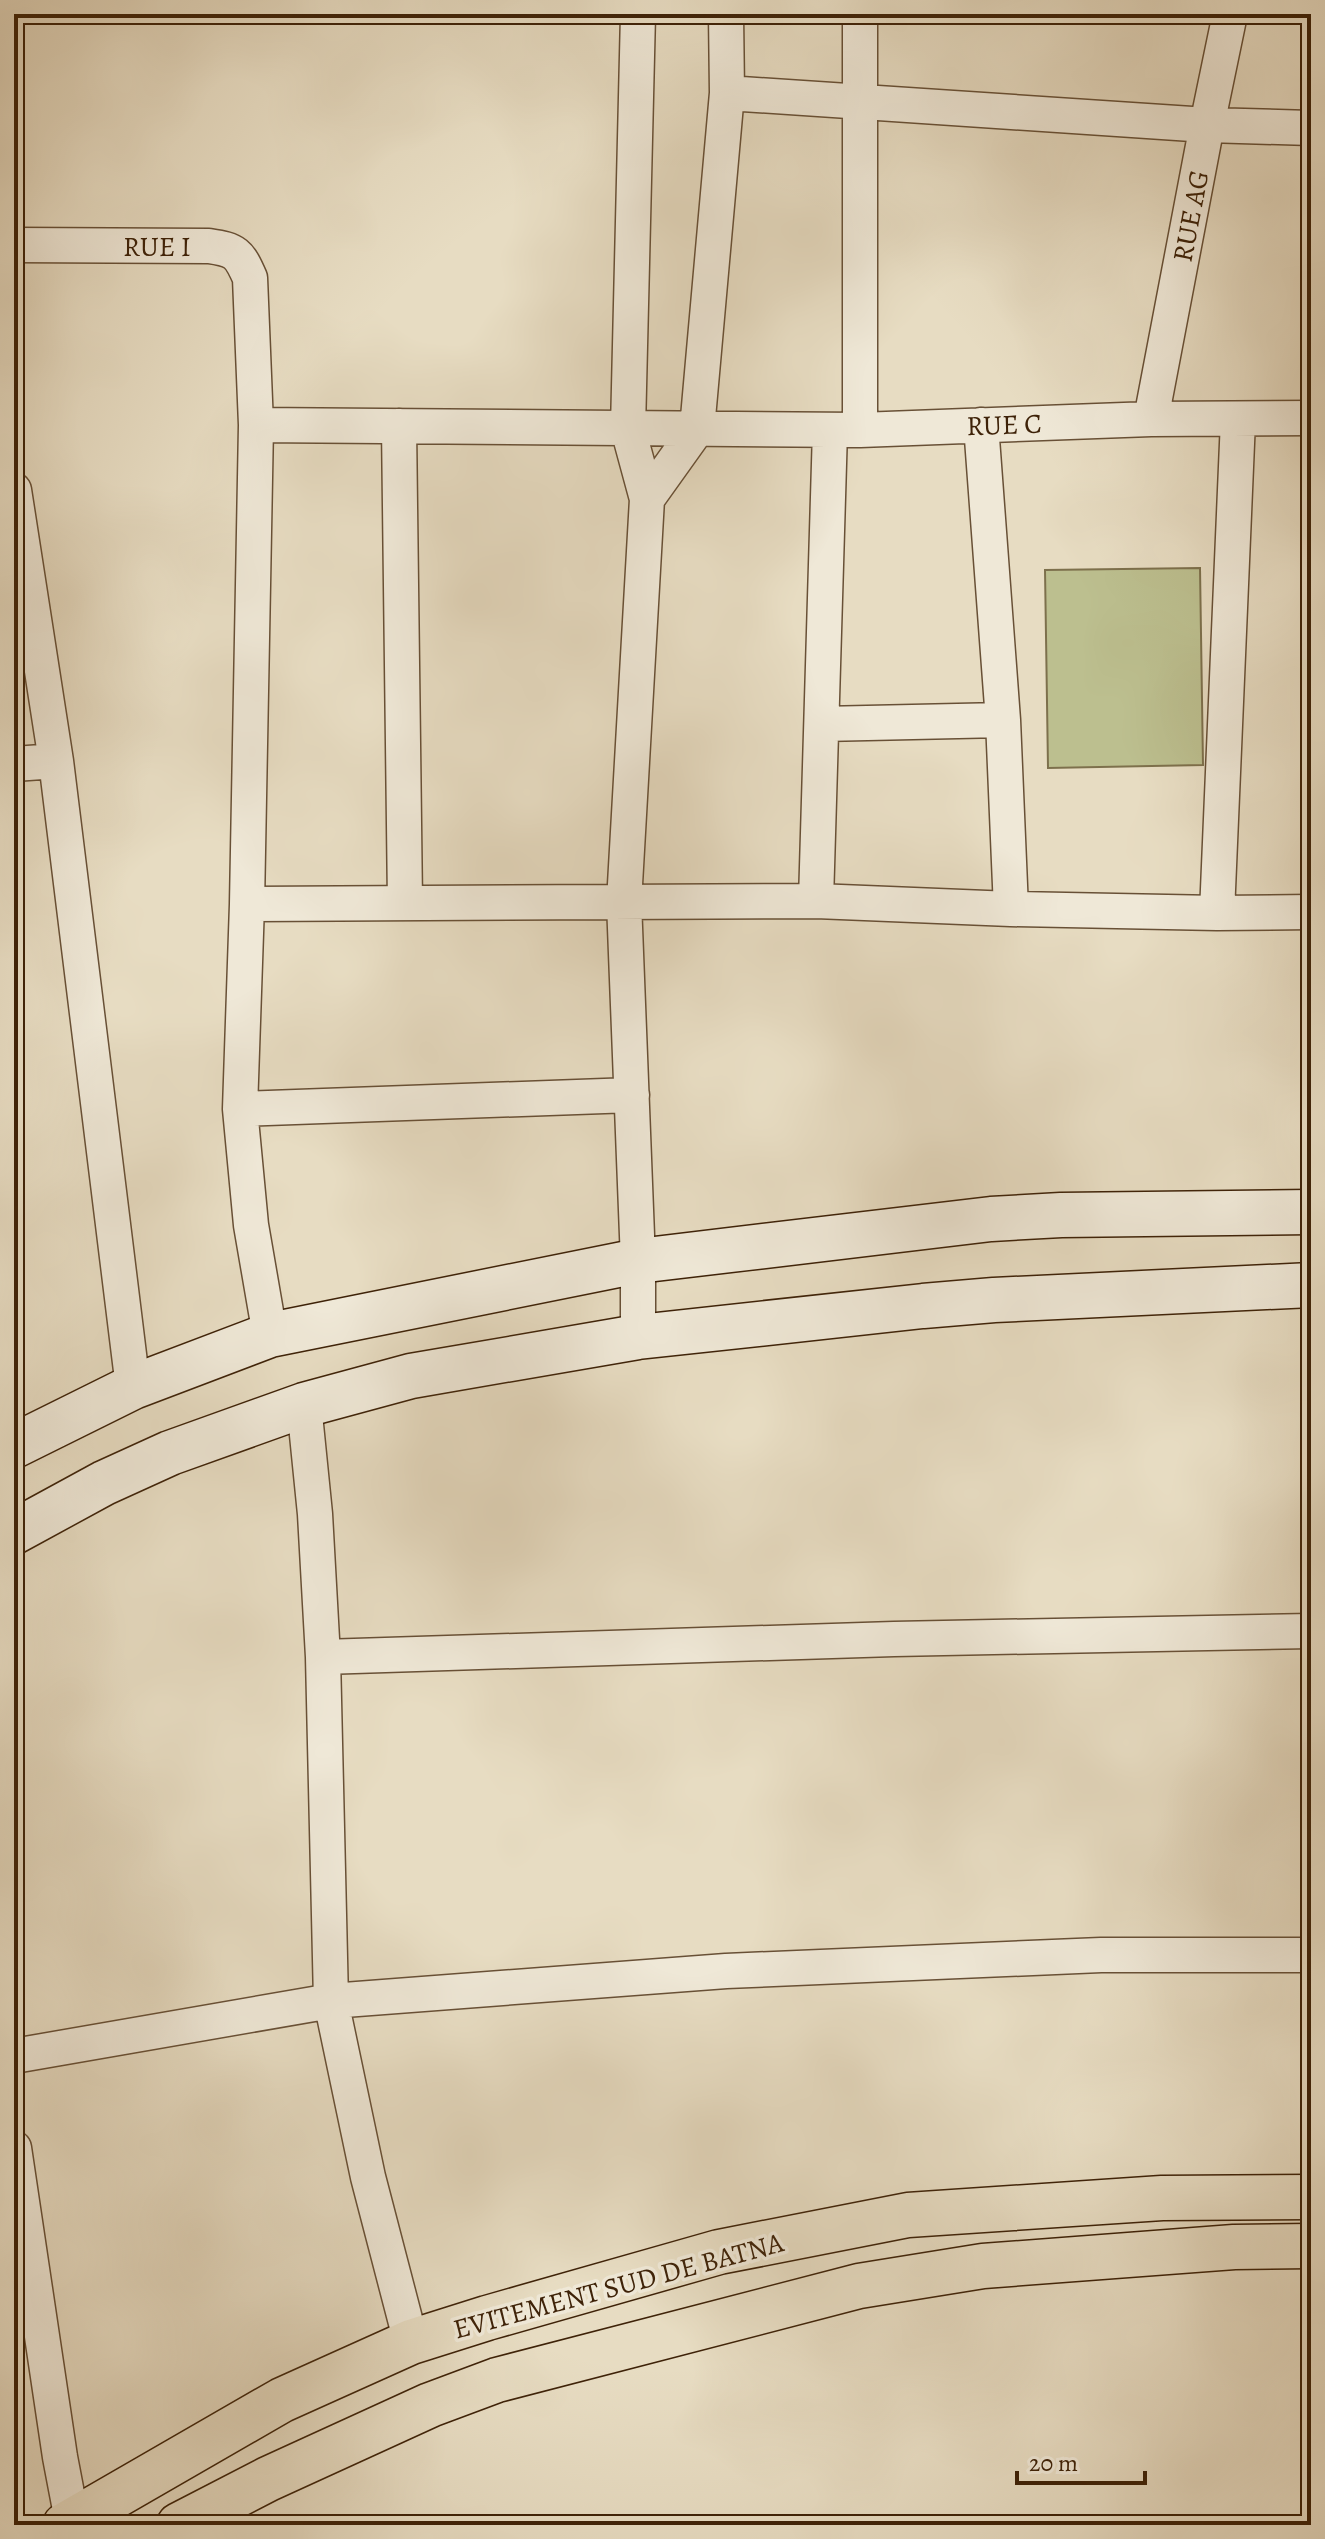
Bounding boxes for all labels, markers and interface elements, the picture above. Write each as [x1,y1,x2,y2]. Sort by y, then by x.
street label: RUE AG [1164,167,1218,265]
street label: RUE I [123,228,191,266]
street label: RUE C [966,405,1042,445]
street label: EVITEMENT SUD DE BATNA [449,2223,788,2348]
scale bar [1017,2435,1145,2485]
text: 20 m [1029,2447,1078,2479]

